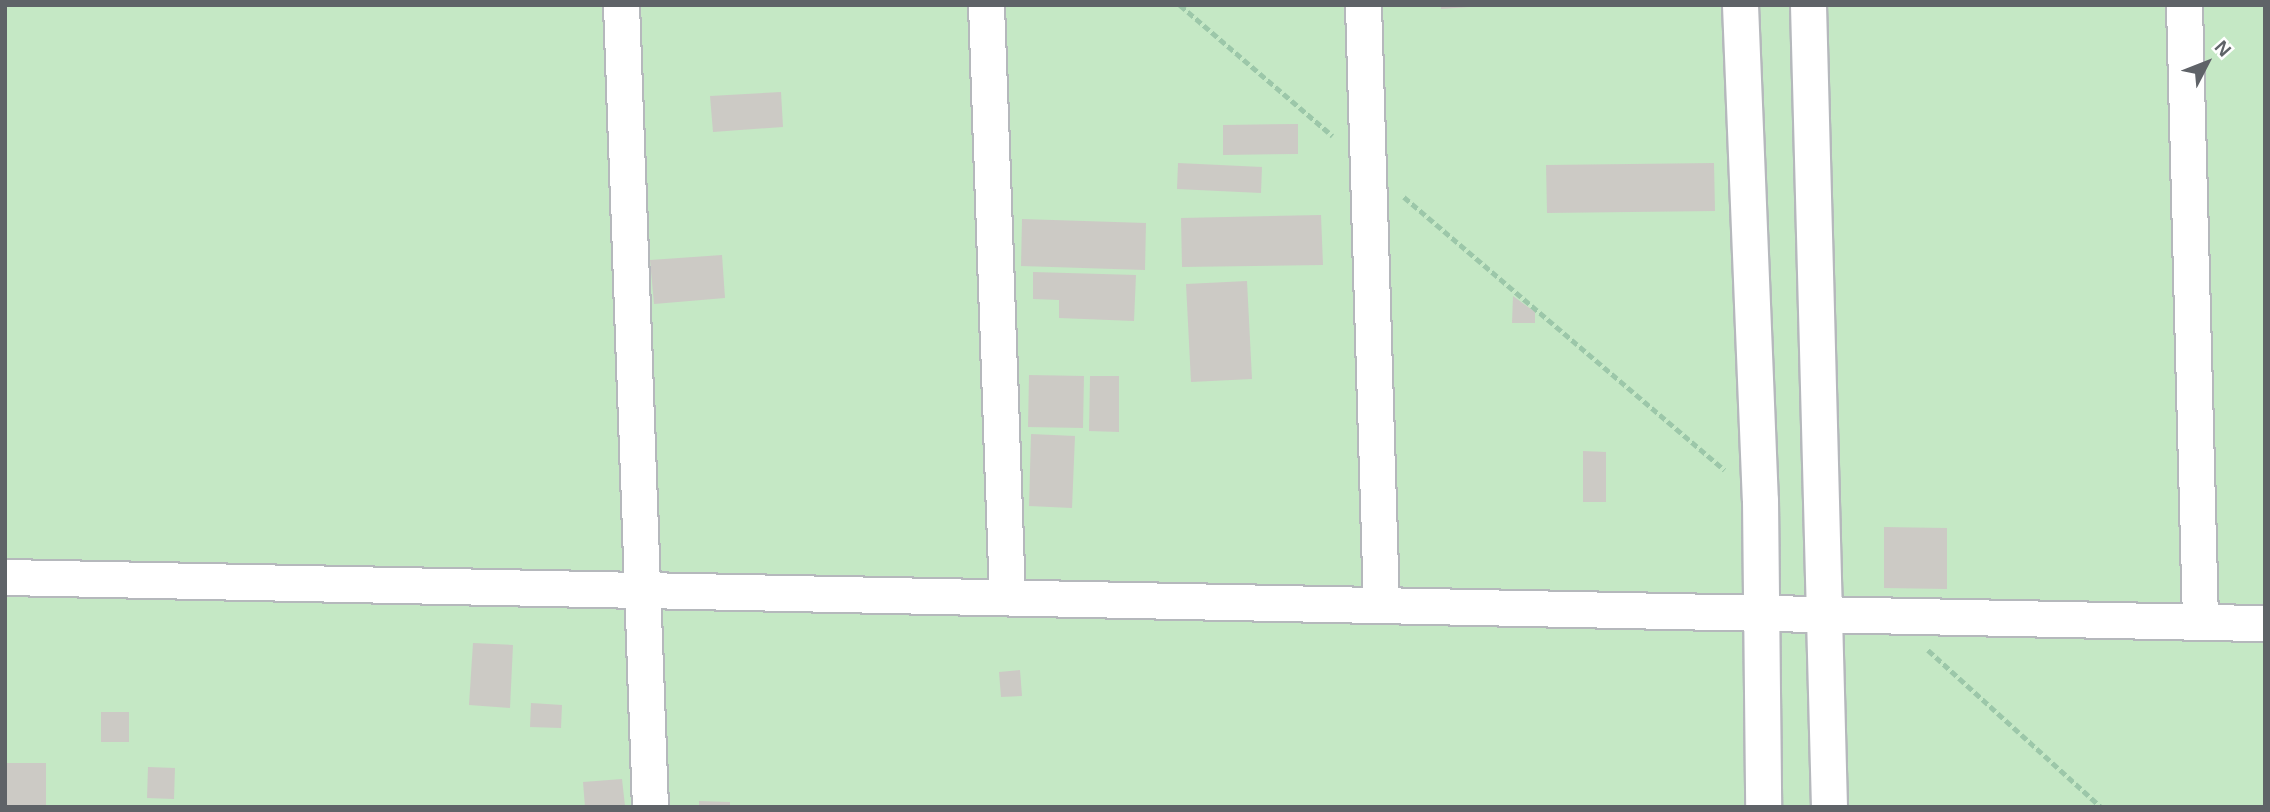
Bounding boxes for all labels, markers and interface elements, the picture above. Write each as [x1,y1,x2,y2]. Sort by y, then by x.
north arrow [2172,28,2242,98]
text: N [2211,36,2235,61]

